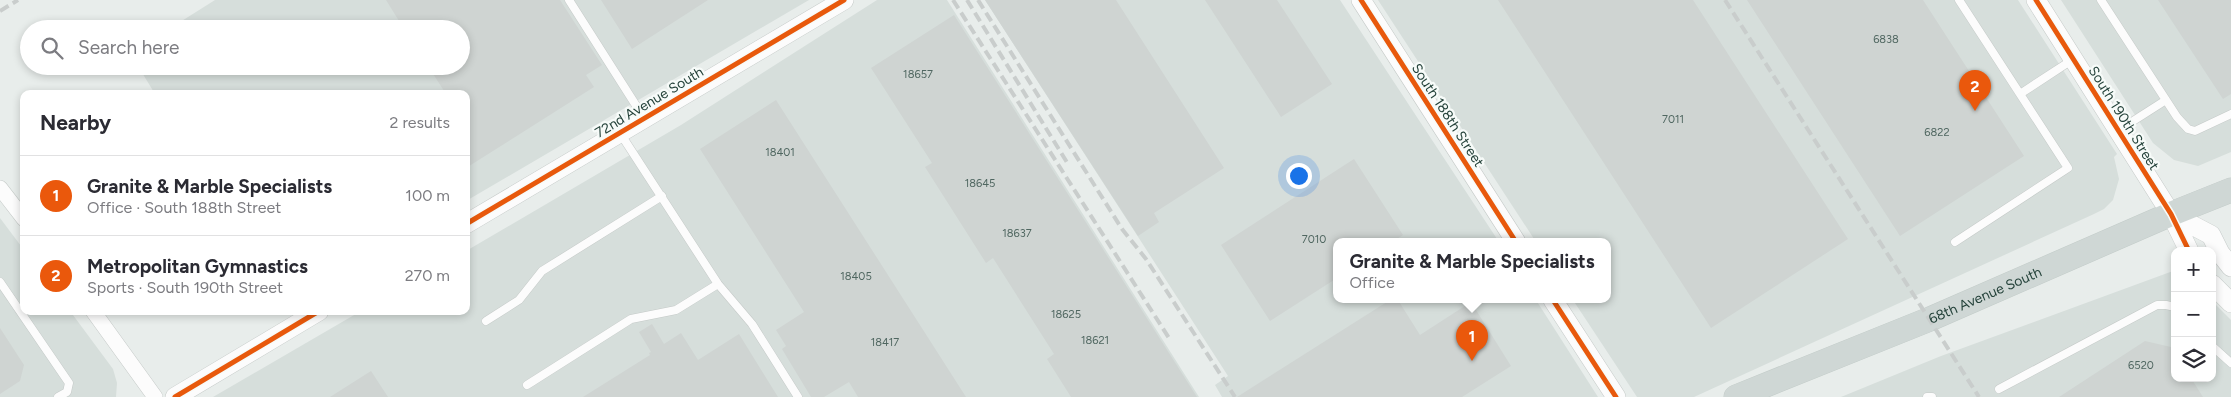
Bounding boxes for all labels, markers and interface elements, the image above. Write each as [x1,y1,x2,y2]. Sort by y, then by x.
search box [20,20,470,75]
house number: 6838 [1873,33,1899,46]
icon: search [38,34,66,62]
text: Search here [78,36,180,59]
street label: South 188th Street [1408,60,1487,170]
street label: 72nd Avenue South [592,63,707,141]
street label: South 190th Street [2085,63,2162,173]
house number: 18657 [903,68,933,81]
pin: 2 [1959,70,1991,111]
text: Nearby [40,110,111,135]
text: 2 results [390,113,450,132]
house number: 7011 [1662,113,1684,126]
house number: 6822 [1924,126,1950,139]
house number: 18401 [765,146,795,159]
your location [1286,163,1312,189]
text: Granite & Marble Specialists [87,175,332,198]
house number: 18645 [965,177,995,190]
text: 1 [53,186,59,205]
text: 100 m [405,186,450,205]
text: Office · South 188th Street [87,198,281,217]
house number: 18637 [1002,227,1032,240]
house number: 7010 [1302,233,1326,246]
popup [1333,238,1611,303]
map controls [2171,247,2216,382]
button: + [2171,247,2216,292]
text: Granite & Marble Specialists [1349,250,1595,273]
text: Metropolitan Gymnastics [87,255,308,278]
street label: 68th Avenue South [1926,263,2044,328]
text: 2 [51,266,61,285]
text: 270 m [405,266,450,285]
house number: 18405 [840,270,872,283]
text: Office [1349,273,1395,292]
text: Sports · South 190th Street [87,278,283,297]
button: − [2171,292,2216,337]
house number: 18625 [1051,308,1081,321]
pin: 1 [1456,320,1488,361]
house number: 18621 [1081,334,1109,347]
house number: 18417 [871,336,899,349]
button: layers [2171,337,2216,382]
house number: 6520 [2128,359,2154,372]

